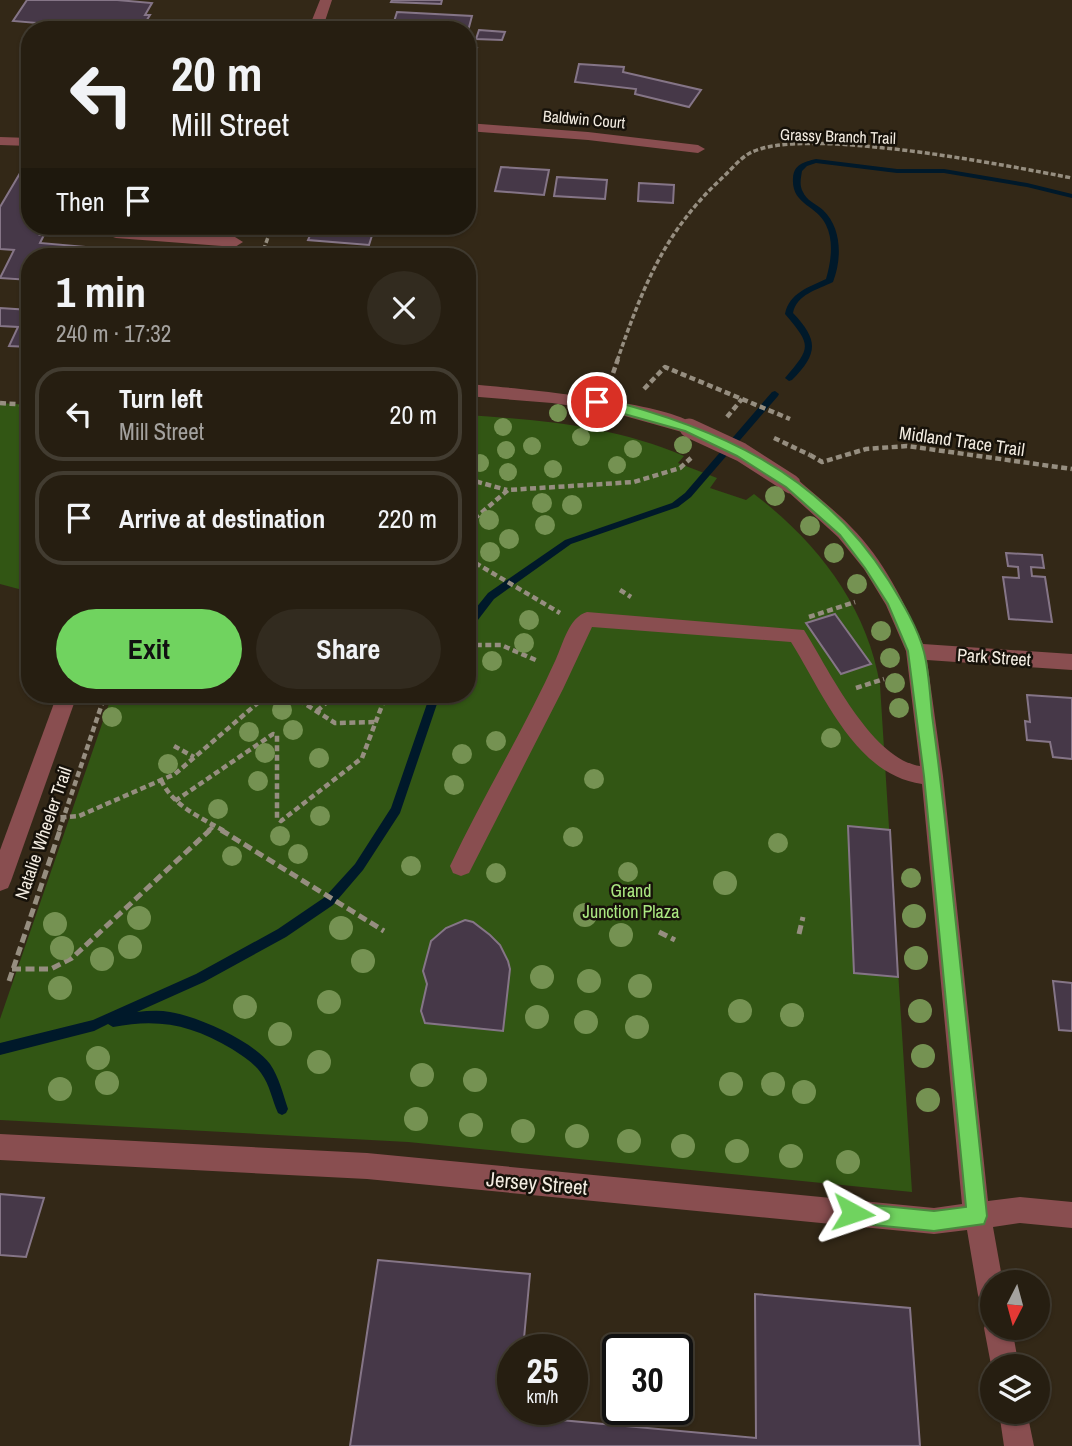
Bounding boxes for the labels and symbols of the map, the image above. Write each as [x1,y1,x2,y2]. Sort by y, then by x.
street label: Baldwin Court [542,104,626,134]
street label: Grassy Branch Trail [780,123,896,149]
pin [567,372,627,432]
street label: Midland Trace Trail [898,420,1026,462]
street label: Park Street [956,642,1032,672]
street label: Natalie Wheeler Trail [9,763,77,903]
park label: Grand Junction Plaza [583,878,679,924]
street label: Jersey Street [485,1164,589,1202]
position arrow [816,1176,890,1250]
north arrow [980,1270,1050,1340]
speed limit sign: 30 [602,1334,693,1425]

